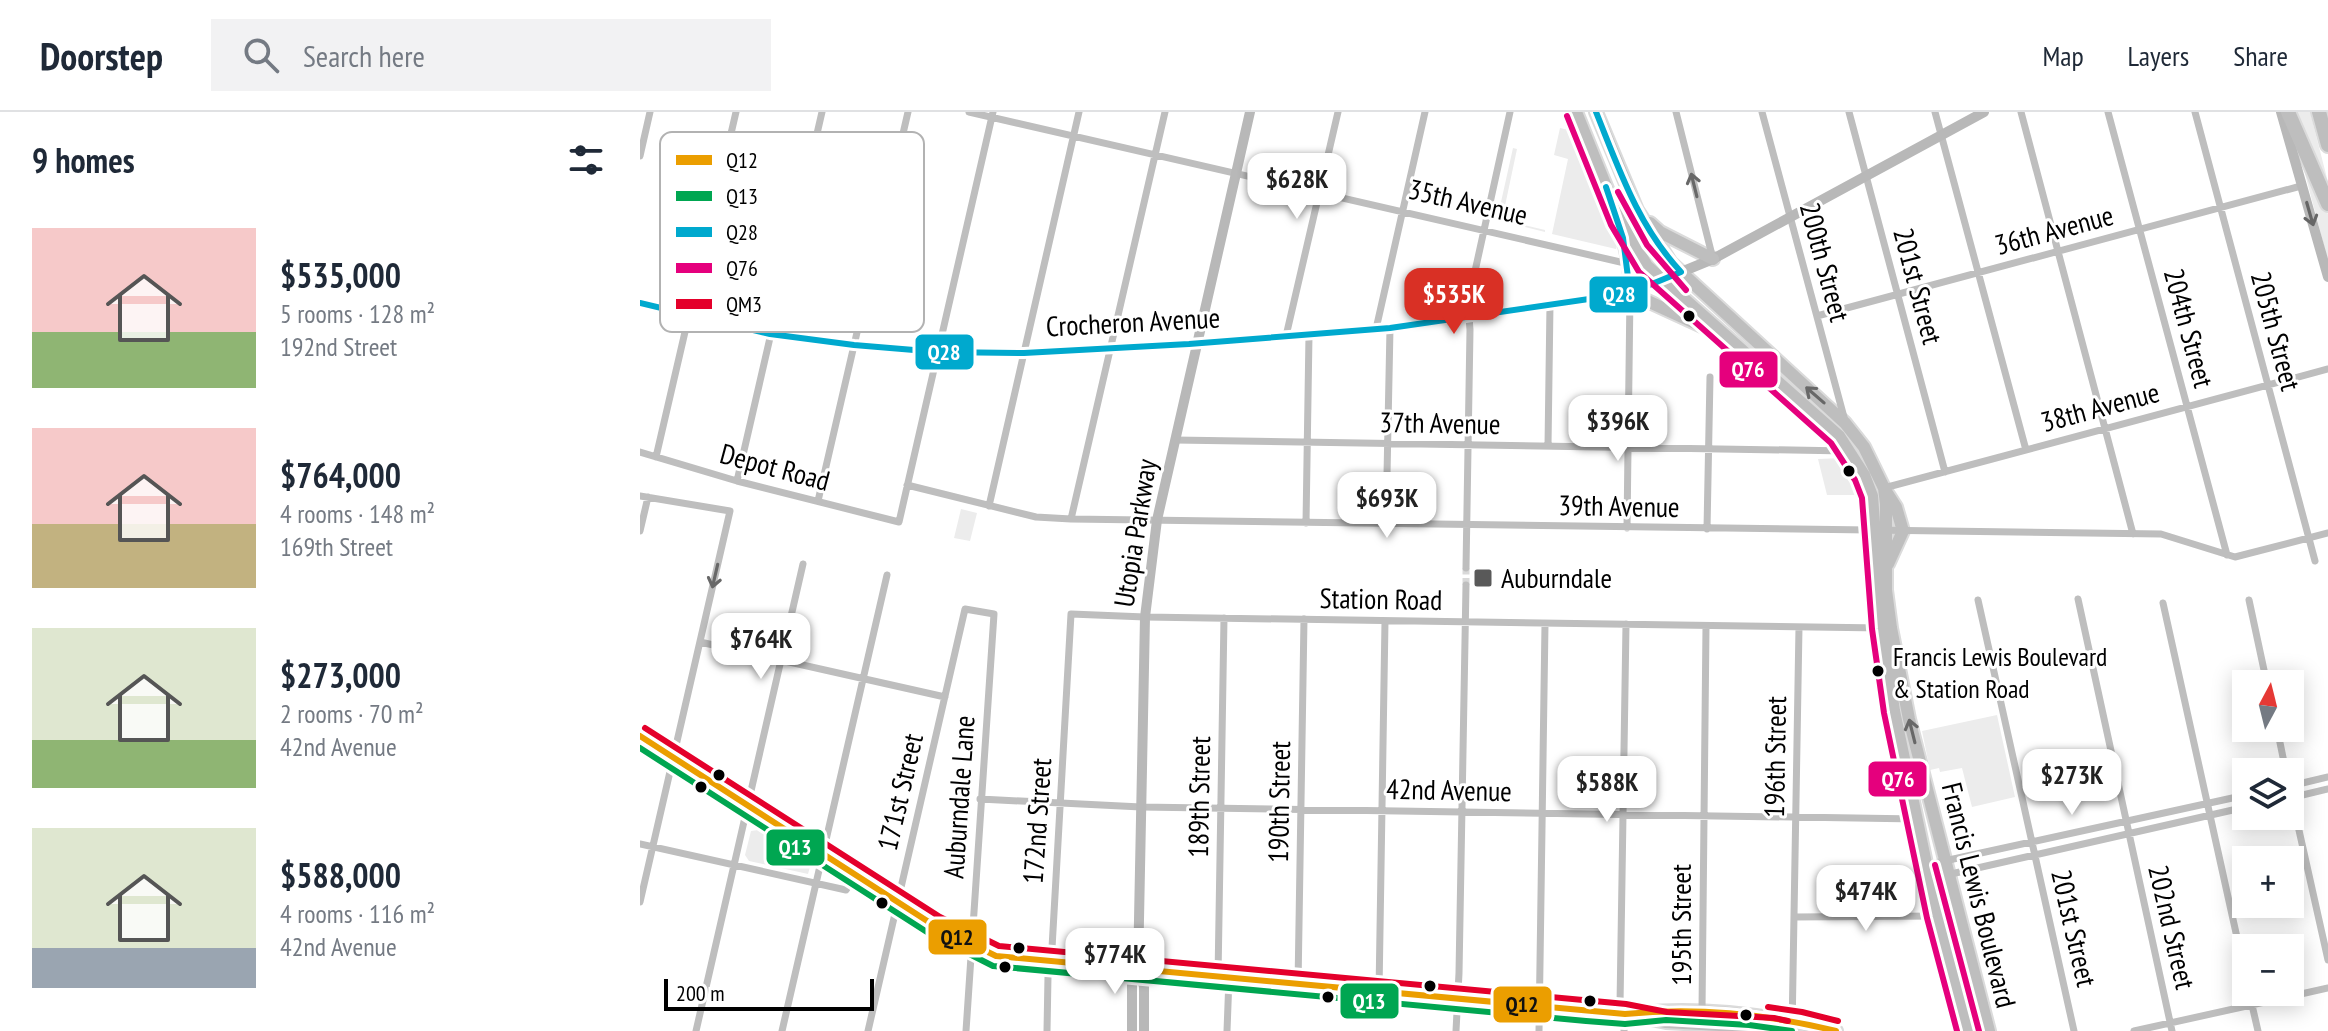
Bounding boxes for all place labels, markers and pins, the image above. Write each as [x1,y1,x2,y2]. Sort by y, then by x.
pin: $628K [1241,153,1353,221]
pin: $535K [1398,268,1510,336]
unlabelled marker [1681,308,1697,324]
pin: $396K [1562,395,1674,463]
unlabelled marker [1841,463,1857,479]
pin: $693K [1331,472,1443,540]
place label: Auburndale [1501,559,1612,596]
marker: Auburndale [1472,567,1494,589]
pin: $764K [705,613,817,681]
place label: Francis Lewis Boulevard & Station Road [1893,640,2107,705]
marker: Francis Lewis Boulevard & Station Road [1870,663,1886,679]
pin: $273K [2016,749,2128,817]
pin: $588K [1551,756,1663,824]
unlabelled marker [711,767,727,783]
unlabelled marker [693,779,709,795]
pin: $474K [1810,865,1922,933]
unlabelled marker [874,895,890,911]
pin: $774K [1059,928,1171,996]
unlabelled marker [1011,940,1027,956]
unlabelled marker [997,959,1013,975]
unlabelled marker [1422,978,1438,994]
unlabelled marker [1320,989,1336,1005]
unlabelled marker [1582,993,1598,1009]
unlabelled marker [1738,1007,1754,1023]

